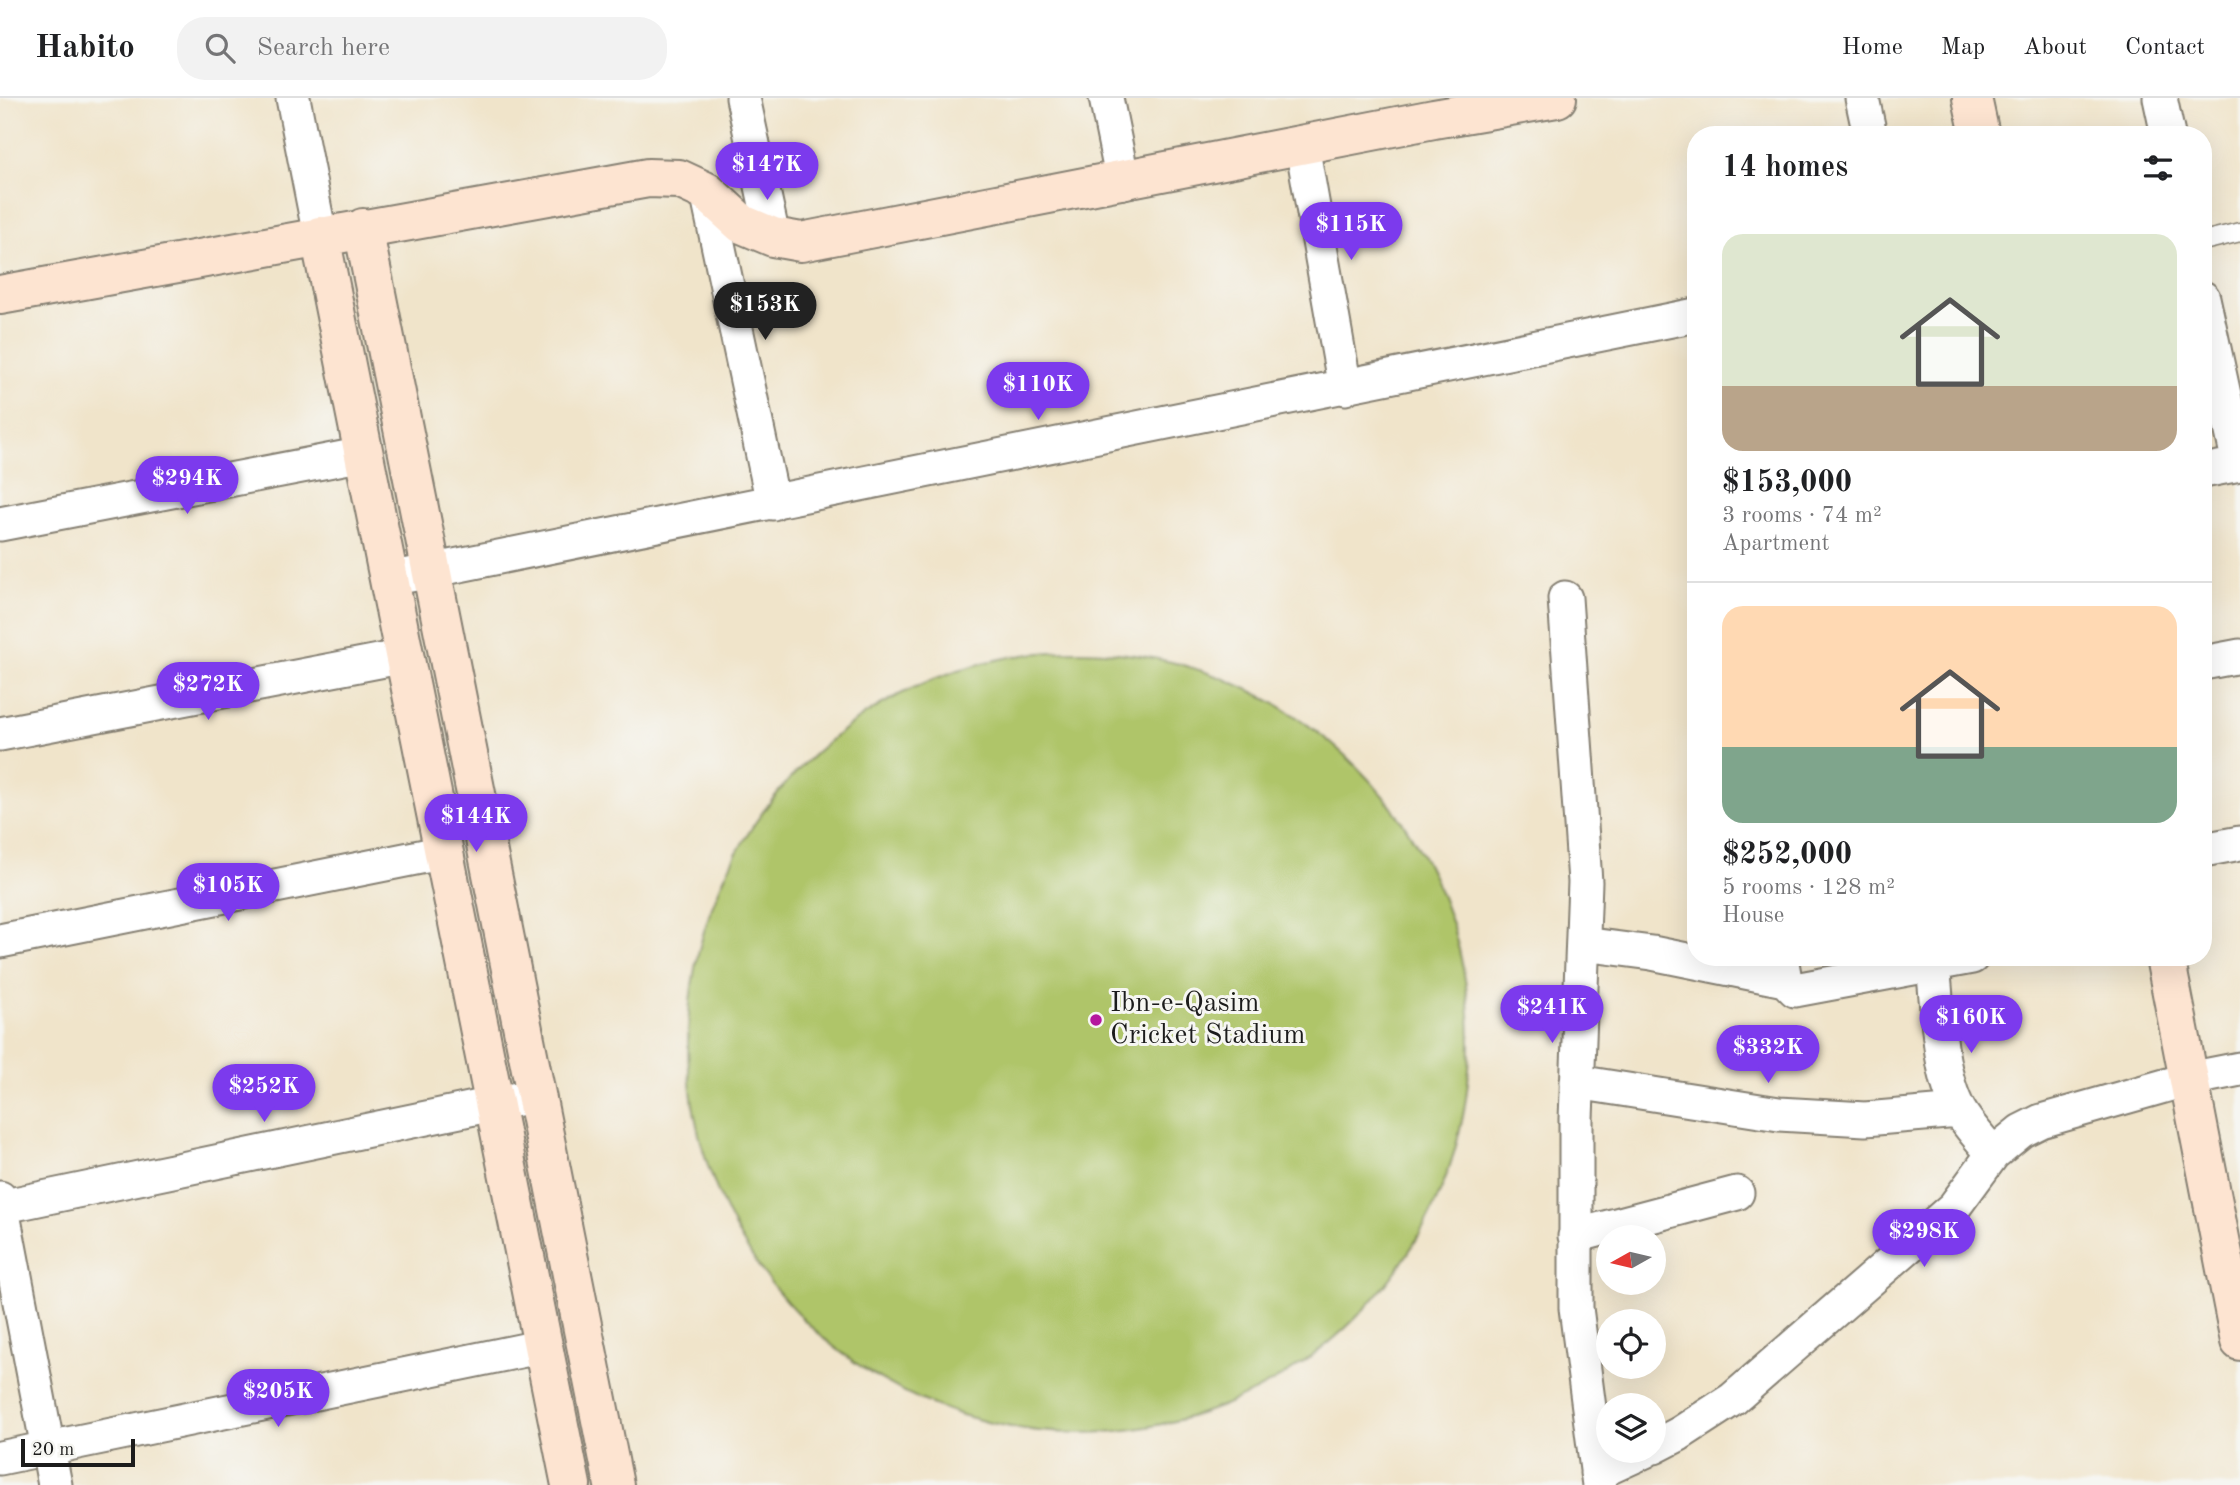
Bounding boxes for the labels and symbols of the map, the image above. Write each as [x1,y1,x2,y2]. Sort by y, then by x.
pin: $147K [718,142,816,202]
pin: $115K [1302,202,1400,262]
pin: $153K [716,282,814,342]
pin: $110K [989,362,1087,422]
pin: $294K [138,456,236,516]
pin: $272K [159,662,257,722]
pin: $144K [427,794,525,854]
pin: $105K [179,864,277,923]
pin: $241K [1503,986,1601,1045]
place label: Ibn-e-Qasim Cricket Stadium [1110,990,1305,1050]
pin: $160K [1922,996,2020,1055]
marker: Ibn-e-Qasim Cricket Stadium [1088,1012,1104,1028]
pin: $332K [1719,1026,1817,1085]
pin: $252K [215,1065,313,1124]
pin: $298K [1875,1210,1973,1269]
north arrow [1596,1225,1666,1295]
pin: $205K [229,1370,327,1429]
scale bar [21,1436,135,1468]

